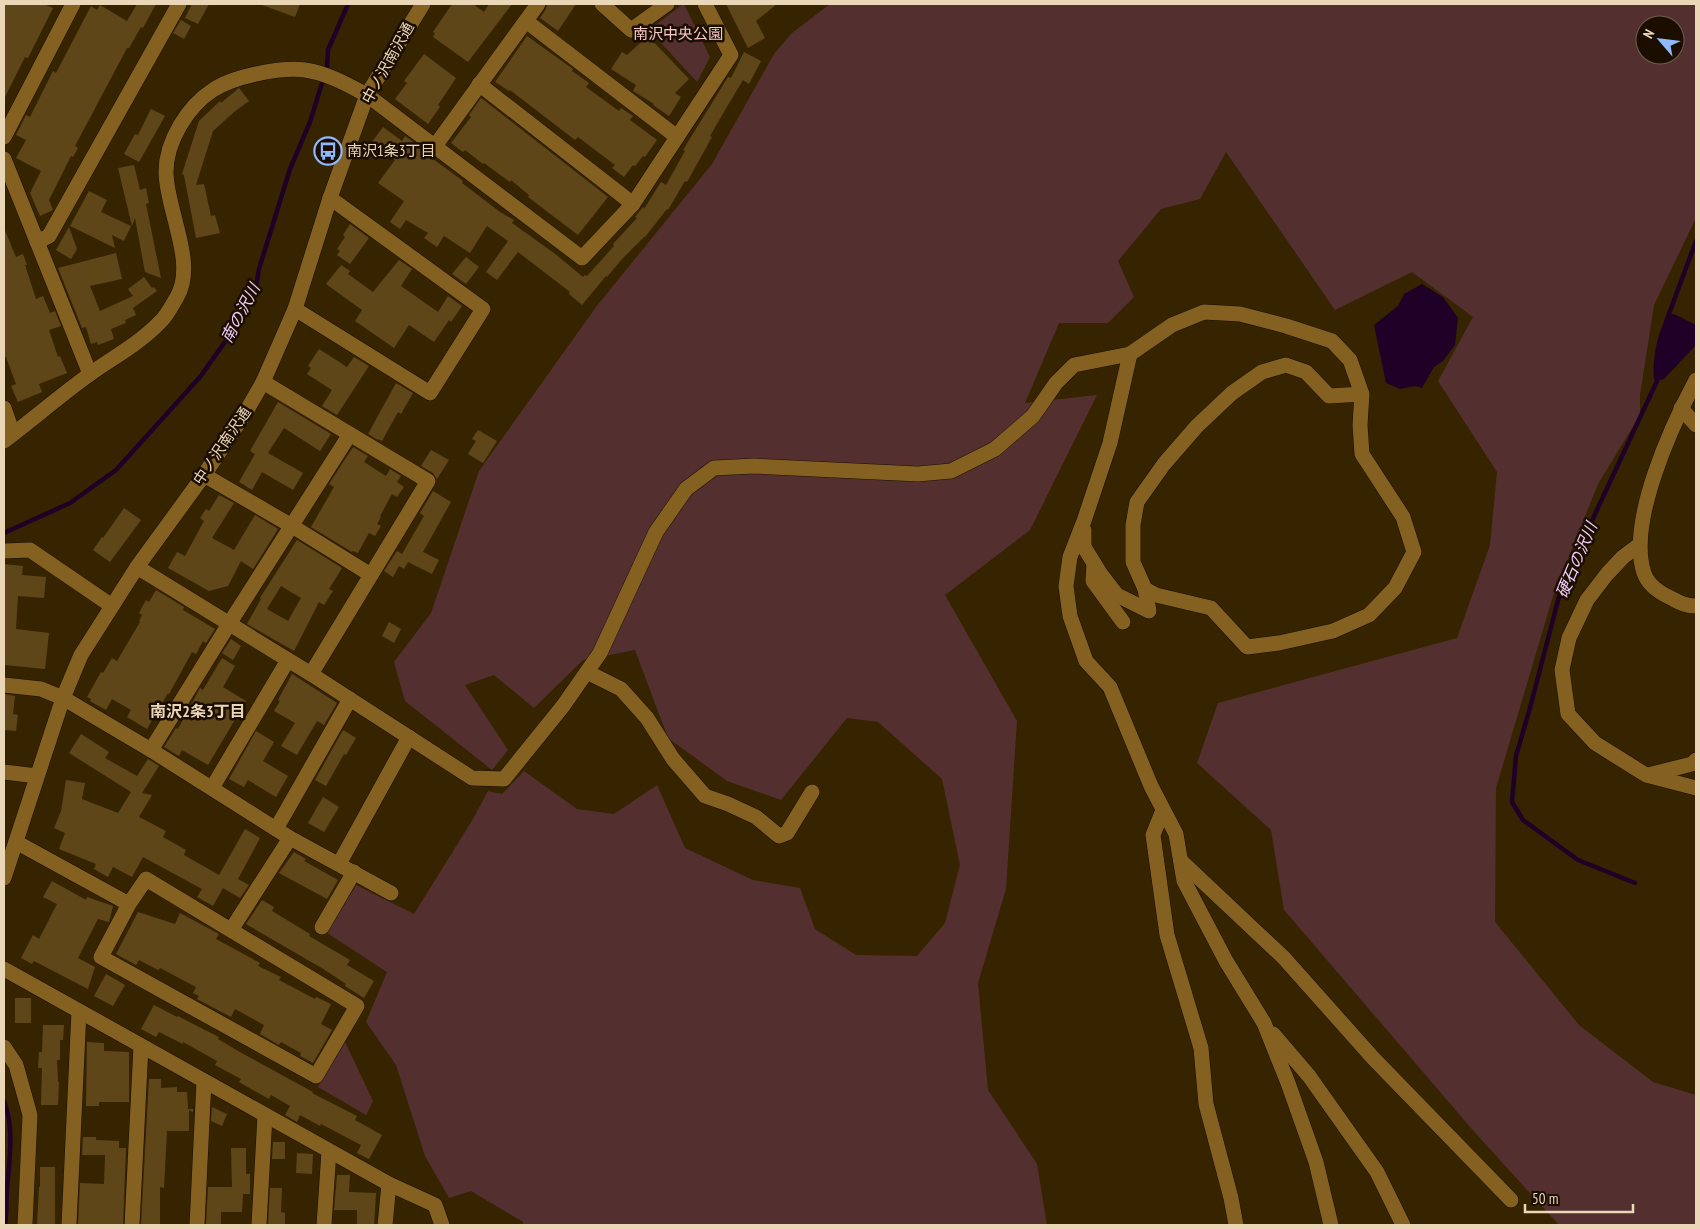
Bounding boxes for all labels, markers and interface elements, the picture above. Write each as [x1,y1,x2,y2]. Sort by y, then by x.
north arrow [1635,15,1685,65]
street label: 中ノ沢南沢通 [357,19,418,107]
park label: 南沢中央公園 [633,24,723,43]
text: N [1639,26,1658,41]
bus stop icon: 南沢1条3丁目 [313,136,343,166]
place label: 南沢1条3丁目 [347,141,436,160]
water label: 南の沢川 [216,278,265,346]
street label: 中ノ沢南沢通 [189,403,255,488]
water label: 硬石の沢川 [1551,517,1602,601]
district label: 南沢2条3丁目 [150,701,246,721]
scale bar [1525,1182,1632,1214]
text: 50 m [1532,1189,1558,1208]

